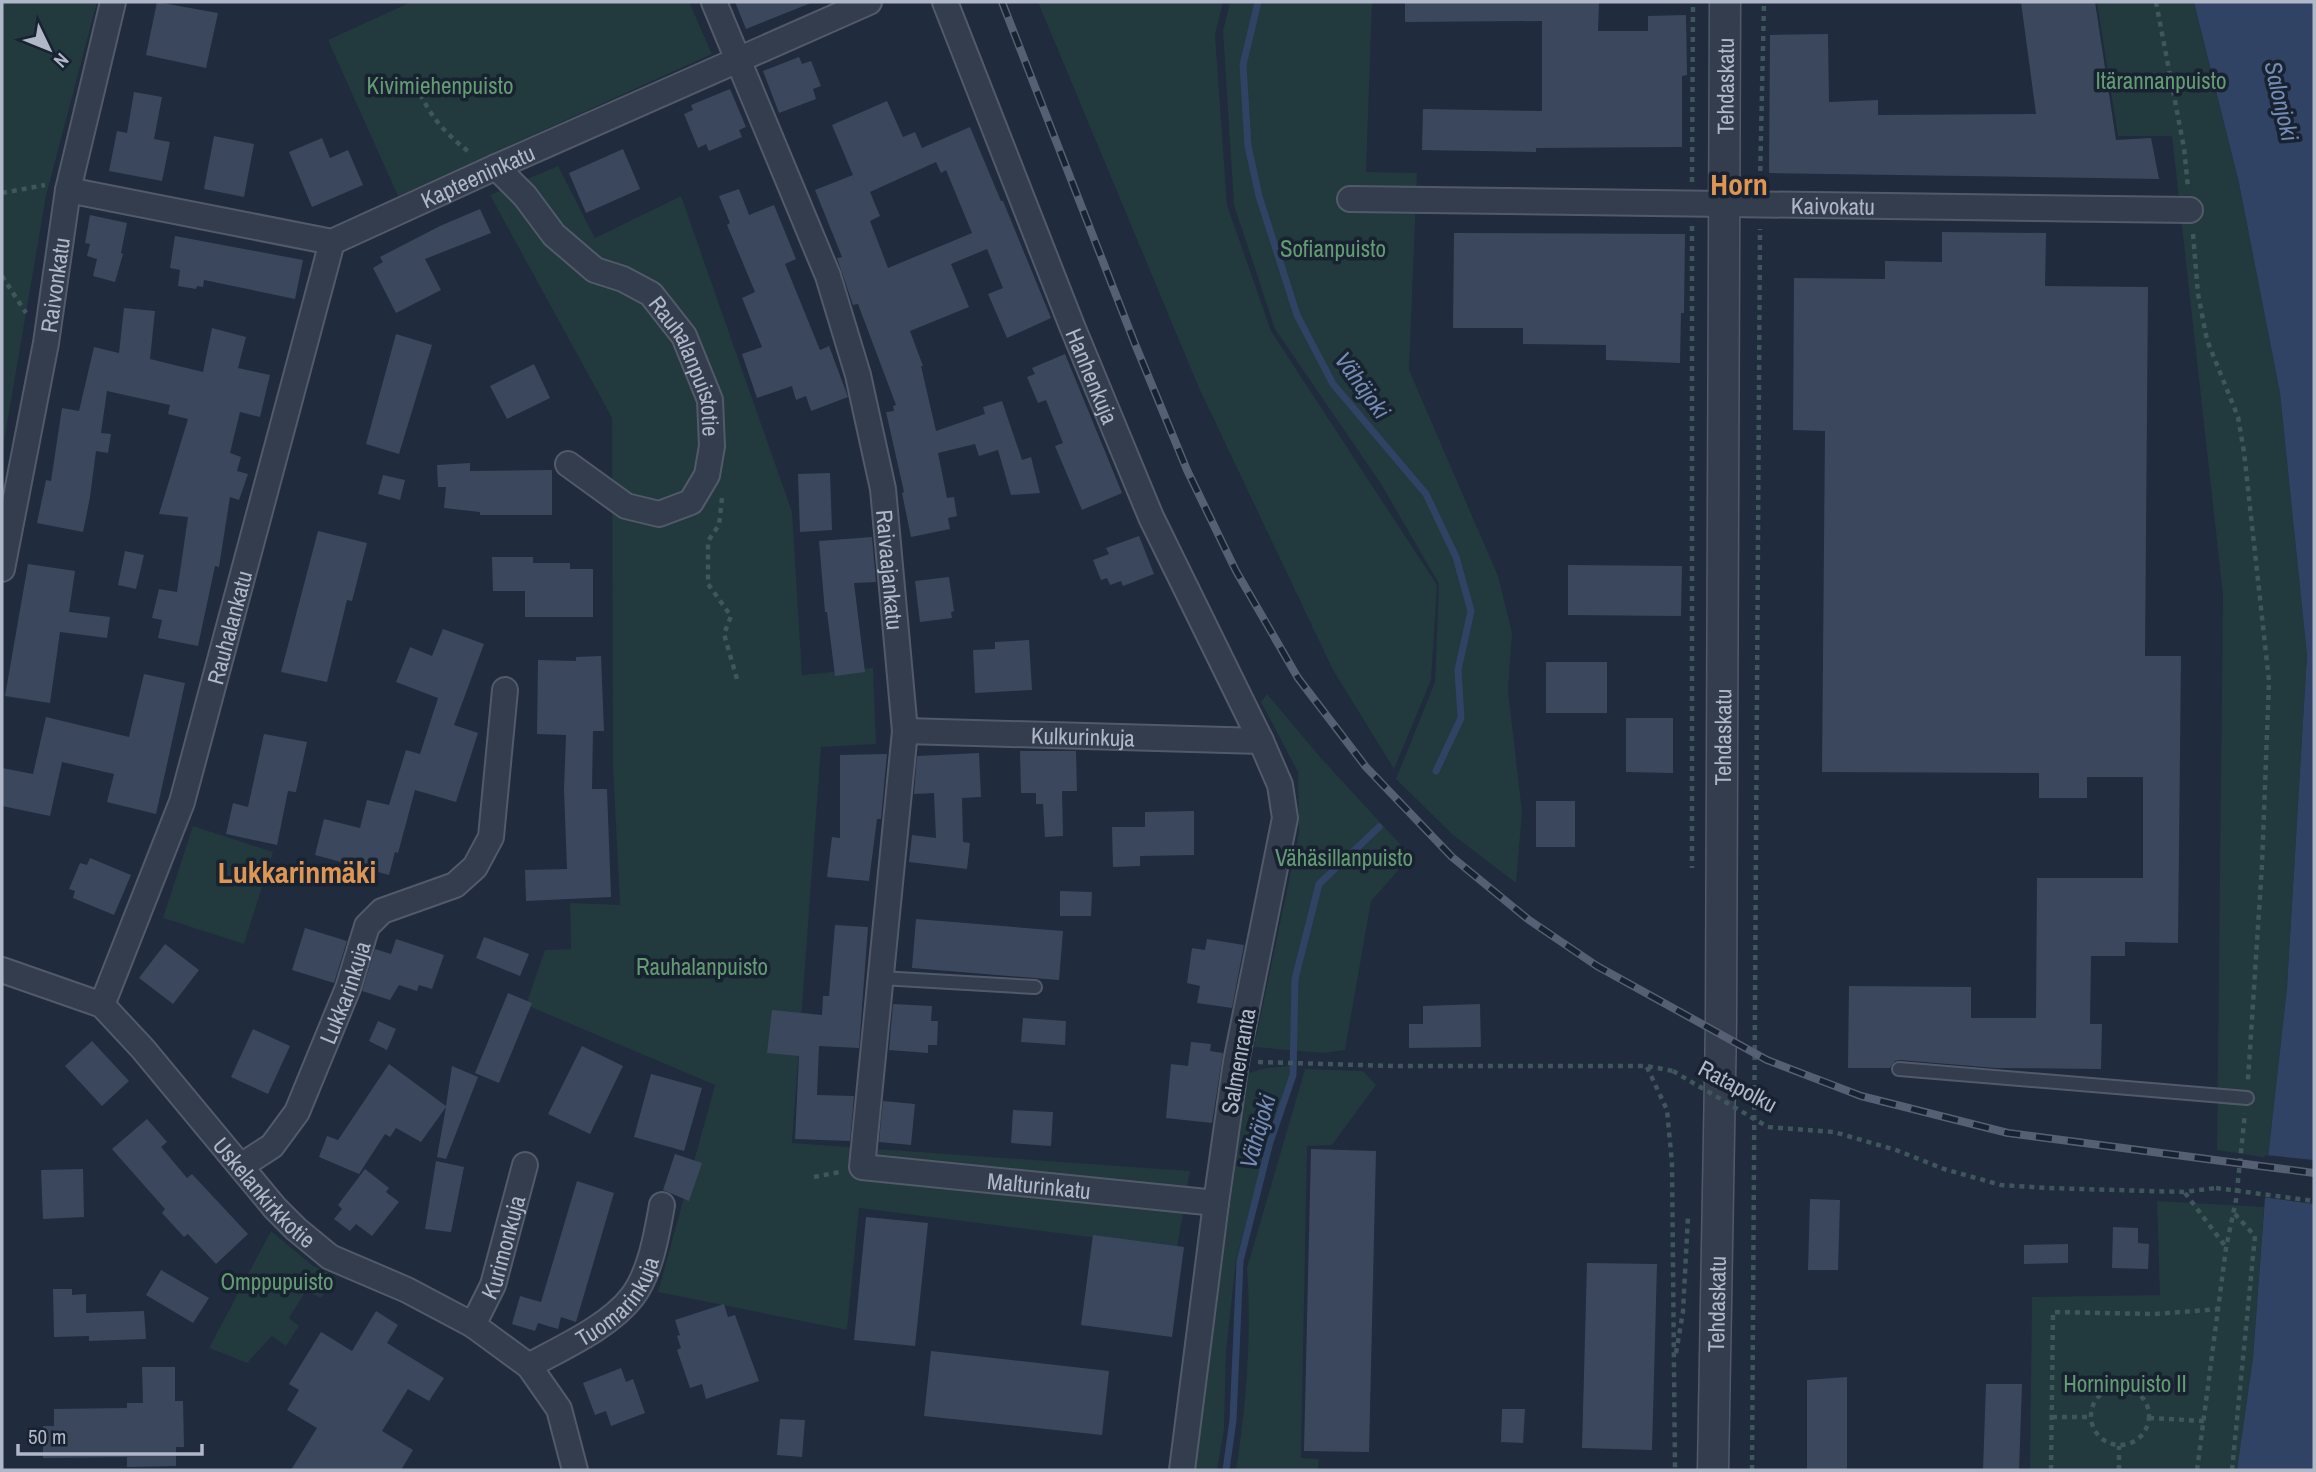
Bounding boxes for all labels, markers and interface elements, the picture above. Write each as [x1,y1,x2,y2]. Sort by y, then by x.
north arrow [14,14,84,84]
street label: Tehdaskatu [1709,38,1740,134]
text: N [48,48,75,74]
water label: Salonjoki [2257,58,2307,145]
park label: Itärannanpuisto [2095,65,2227,96]
park label: Kivimiehenpuisto [367,70,513,101]
street label: Kapteeninkatu [416,136,539,215]
district label: Horn [1710,164,1768,204]
street label: Kaivokatu [1791,189,1875,221]
park label: Sofianpuisto [1280,233,1386,264]
street label: Raivonkatu [32,235,77,334]
street label: Rauhalanpuistotie [642,289,727,437]
street label: Hanhenkuja [1059,323,1126,429]
water label: Vähäjoki [1328,345,1398,425]
street label: Raivaajankatu [869,508,911,631]
street label: Rauhalankatu [199,567,259,688]
street label: Tehdaskatu [1706,689,1738,785]
street label: Kulkurinkuja [1031,719,1136,753]
park label: Vähäsillanpuisto [1275,842,1413,873]
district label: Lukkarinmäki [218,852,376,892]
street label: Lukkarinkuja [311,937,377,1048]
park label: Rauhalanpuisto [636,951,768,982]
street label: Salmenranta [1213,1005,1263,1116]
street label: Ratapolku [1693,1052,1783,1120]
water label: Vähäjoki [1231,1090,1283,1172]
street label: Uskelankirkkotie [207,1130,322,1255]
street label: Malturinkatu [986,1164,1092,1206]
street label: Kurimonkuja [473,1191,532,1304]
street label: Tuomarinkuja [570,1252,666,1353]
street label: Tehdaskatu [1700,1255,1732,1353]
park label: Omppupuisto [220,1266,334,1297]
park label: Horninpuisto II [2063,1368,2187,1399]
scale bar [18,1412,201,1456]
text: 50 m [28,1422,66,1451]

